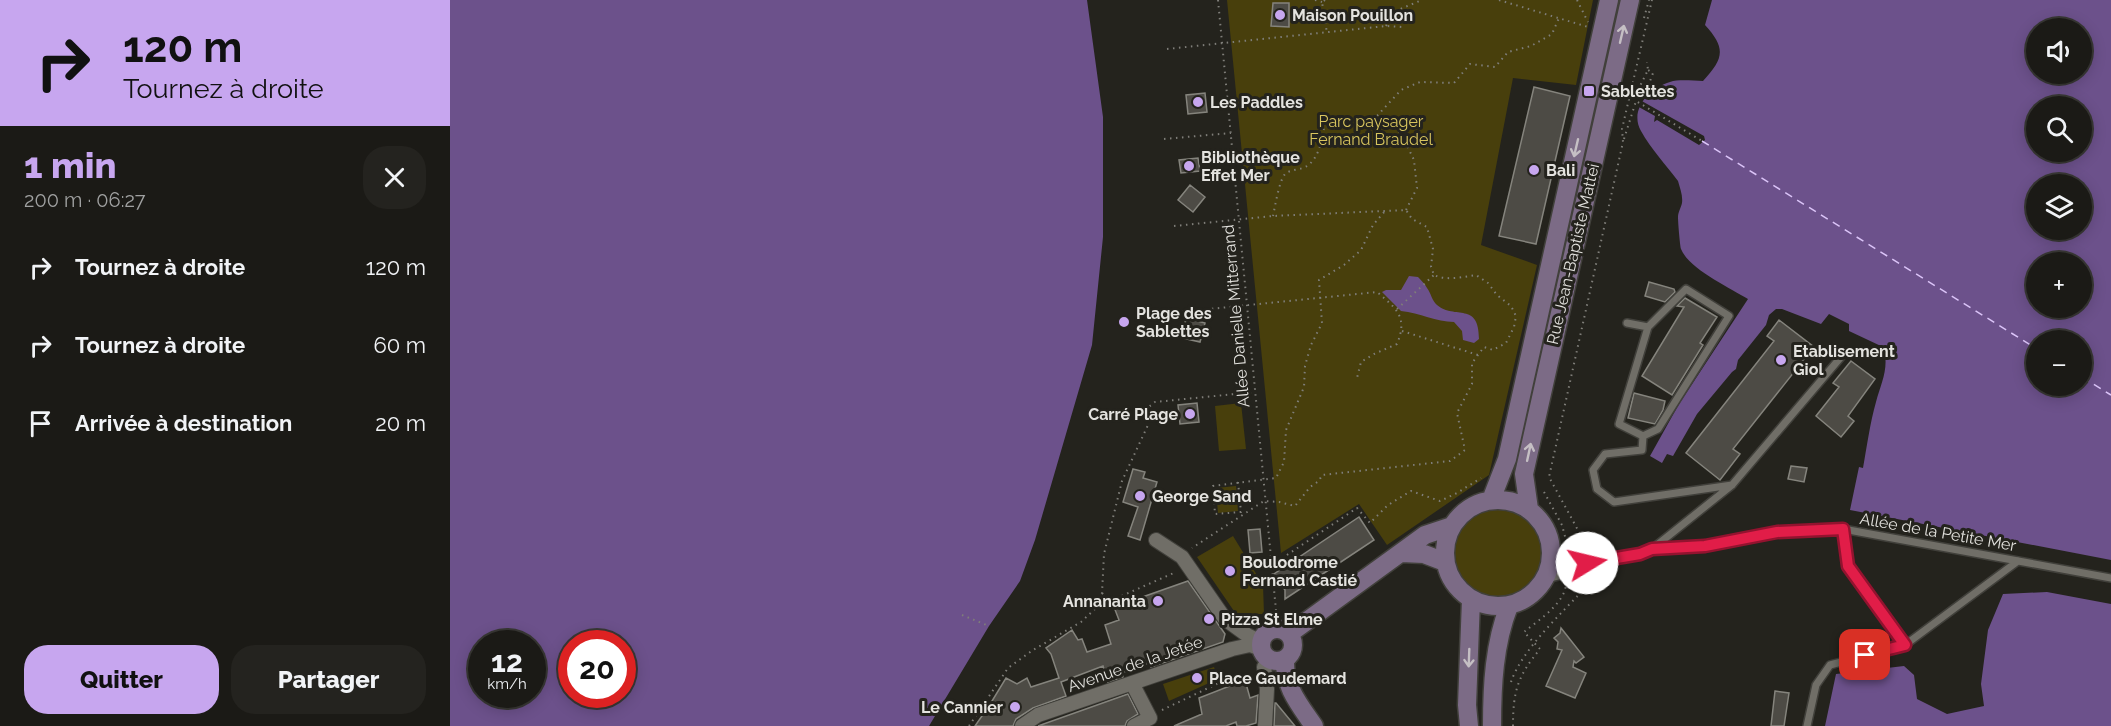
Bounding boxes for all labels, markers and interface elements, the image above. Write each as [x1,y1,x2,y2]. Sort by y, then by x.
place label: Maison Pouillon [1292,6,1413,25]
marker: Maison Pouillon [1273,8,1287,22]
map controls [2026,18,2092,396]
button: sound [2026,18,2092,84]
text: 120 m [123,23,242,72]
icon: right [24,24,102,102]
one-way arrow [1617,24,1628,44]
text: Tournez à droite [123,73,324,104]
place label: Sablettes [1601,82,1674,101]
marker: Sablettes [1582,84,1596,98]
place label: Les Paddles [1210,93,1303,112]
marker: Les Paddles [1191,95,1205,109]
button: search [2026,96,2092,162]
park label: Parc paysager Fernand Braudel [1309,112,1433,149]
one-way arrow [1570,138,1582,157]
text: 1 min [24,144,116,186]
button: close [363,146,426,209]
place label: Bibliothèque Effet Mer [1201,148,1300,185]
marker: Bibliothèque Effet Mer [1182,159,1196,173]
place label: Bali [1546,161,1575,180]
street label: Rue Jean-Baptiste Mattei [1543,162,1603,346]
marker: Bali [1527,163,1541,177]
button: layers [2026,174,2092,240]
text: 200 m · 06:27 [24,188,146,212]
street label: Allée Danielle Mitterrand [1219,224,1253,408]
icon: right [24,251,57,284]
button: + [2026,252,2092,318]
text: Tournez à droite [75,254,245,280]
text: 120 m [366,254,426,280]
place label: Plage des Sablettes [1136,304,1212,341]
marker: Plage des Sablettes [1117,315,1131,329]
icon: right [24,329,57,362]
button: − [2026,330,2092,396]
text: Tournez à droite [75,332,245,358]
text: 60 m [373,332,426,358]
place label: Etablisement Giol [1793,342,1895,379]
marker: Etablisement Giol [1774,353,1788,367]
place label: Carré Plage [1088,405,1178,424]
icon: arrive [24,407,57,440]
marker: Carré Plage [1183,407,1197,421]
text: Arrivée à destination [75,410,292,436]
text: 20 m [375,410,426,436]
one-way arrow [1523,442,1535,461]
place label: George Sand [1152,487,1252,506]
marker: George Sand [1133,489,1147,503]
street label: Allée de la Petite Mer [1858,509,2018,555]
position arrow [1555,531,1619,595]
place label: Boulodrome Fernand Castié [1242,553,1357,590]
marker: Boulodrome Fernand Castié [1223,564,1237,578]
place label: Annananta [1063,592,1146,611]
marker: Annananta [1151,594,1165,608]
place label: Pizza St Elme [1221,610,1323,629]
marker: Pizza St Elme [1202,612,1216,626]
pin [1839,629,1890,680]
speed limit sign: 20 [558,630,636,708]
street label: Avenue de la Jetée [1065,632,1205,696]
icon: arrive [1848,638,1881,671]
text: 12 [491,644,523,679]
button: Quitter [24,645,219,714]
button: Partager [231,645,426,714]
one-way arrow [1464,648,1475,668]
place label: Place Gaudemard [1209,669,1347,688]
marker: Place Gaudemard [1190,671,1204,685]
text: km/h [487,675,527,693]
place label: Le Cannier [921,698,1003,717]
marker: Le Cannier [1008,700,1022,714]

